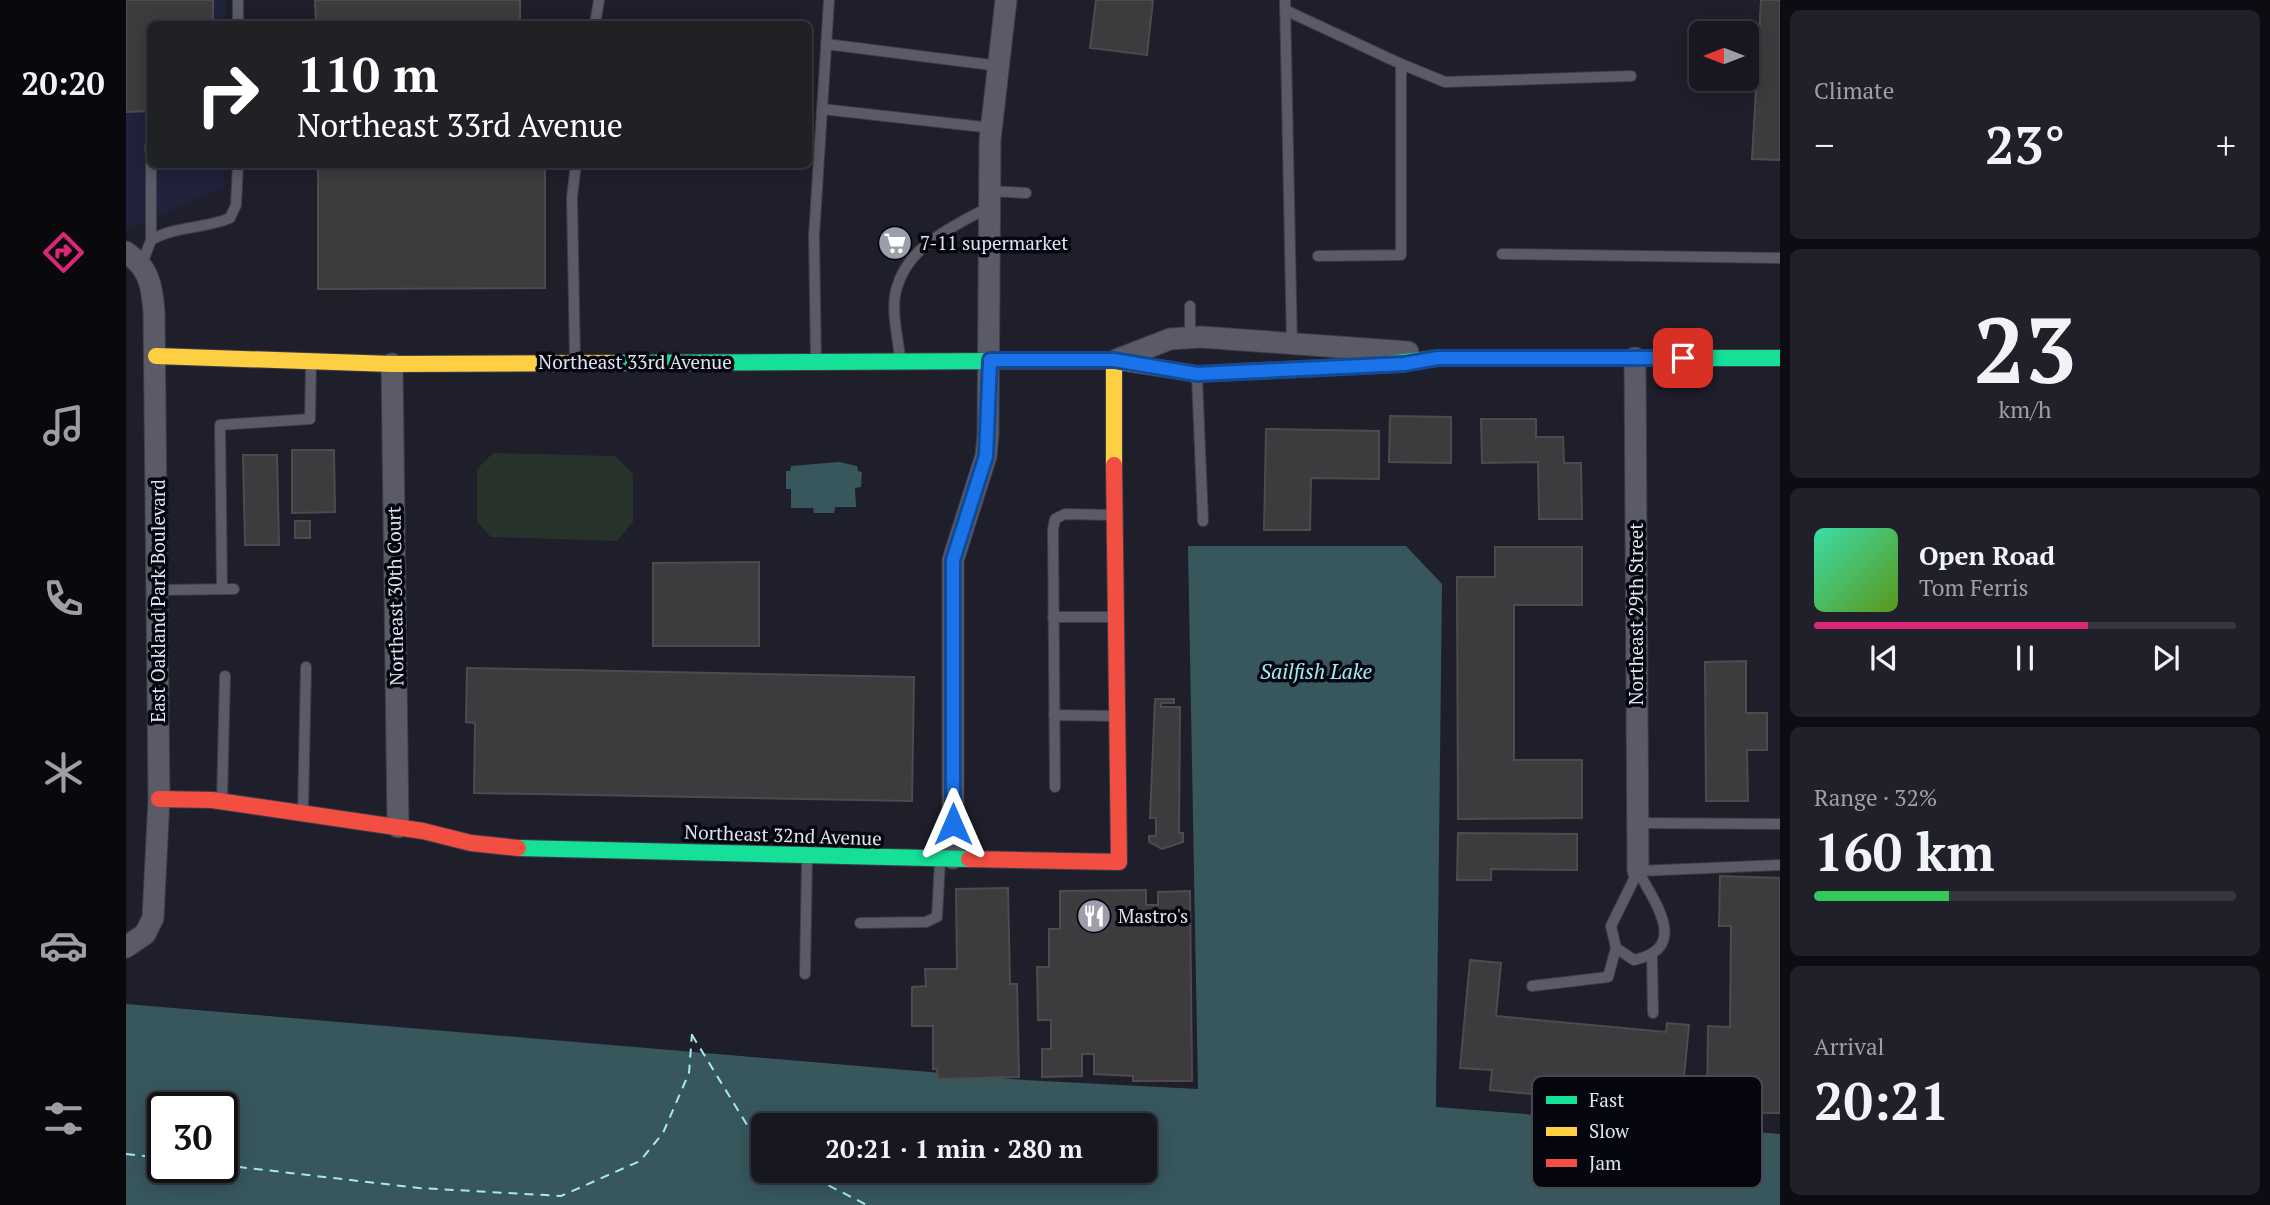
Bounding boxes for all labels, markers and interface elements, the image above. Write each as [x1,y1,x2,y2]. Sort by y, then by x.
north arrow [1689,21,1759,91]
map controls [1689,21,1759,91]
text: 110 m [297,41,439,106]
icon: right [182,49,273,140]
text: 20:20 [21,62,105,104]
text: Climate [1814,75,1894,106]
text: Northeast 33rd Avenue [297,104,623,146]
text: 23° [1985,110,2065,179]
text: − [1814,120,1834,170]
text: + [2216,120,2236,170]
supermarket icon: 7-11 supermarket [876,224,914,262]
icon: directions [39,228,88,277]
place label: 7-11 supermarket [920,230,1068,255]
text: 23 [1974,288,2076,409]
pin [1653,328,1713,388]
icon: arrive [1664,339,1702,377]
street label: Northeast 33rd Avenue [538,349,732,374]
text: km/h [1998,394,2052,425]
icon: music [39,401,88,450]
street label: East Oakland Park Boulevard [145,479,170,723]
street label: Northeast 30th Court [380,506,409,686]
street label: Northeast 29th Street [1623,523,1648,705]
text: Open Road [1919,538,2055,572]
text: Tom Ferris [1919,572,2029,603]
icon: phone [39,574,88,623]
icon: previous [1865,639,1903,677]
icon: pause [2006,639,2044,677]
icon: next [2147,639,2185,677]
water label: Sailfish Lake [1260,657,1373,685]
icon: climate [39,748,88,797]
text: Range · 32% [1814,782,1937,813]
position arrow [916,787,990,861]
text: 160 km [1814,817,1995,886]
street label: Northeast 32nd Avenue [684,819,882,850]
restaurant icon: Mastro's [1075,897,1113,935]
place label: Mastro's [1118,903,1188,928]
icon: car [39,921,88,970]
text: Arrival [1814,1031,1885,1062]
text: 20:21 [1814,1066,1949,1135]
legend [1532,1076,1762,1188]
text: Fast [1589,1087,1624,1112]
speed limit sign: 30 [147,1092,238,1183]
icon: filters [39,1094,88,1143]
text: Slow [1589,1118,1630,1143]
text: 20:21 · 1 min · 280 m [825,1131,1083,1165]
text: Jam [1589,1150,1622,1175]

